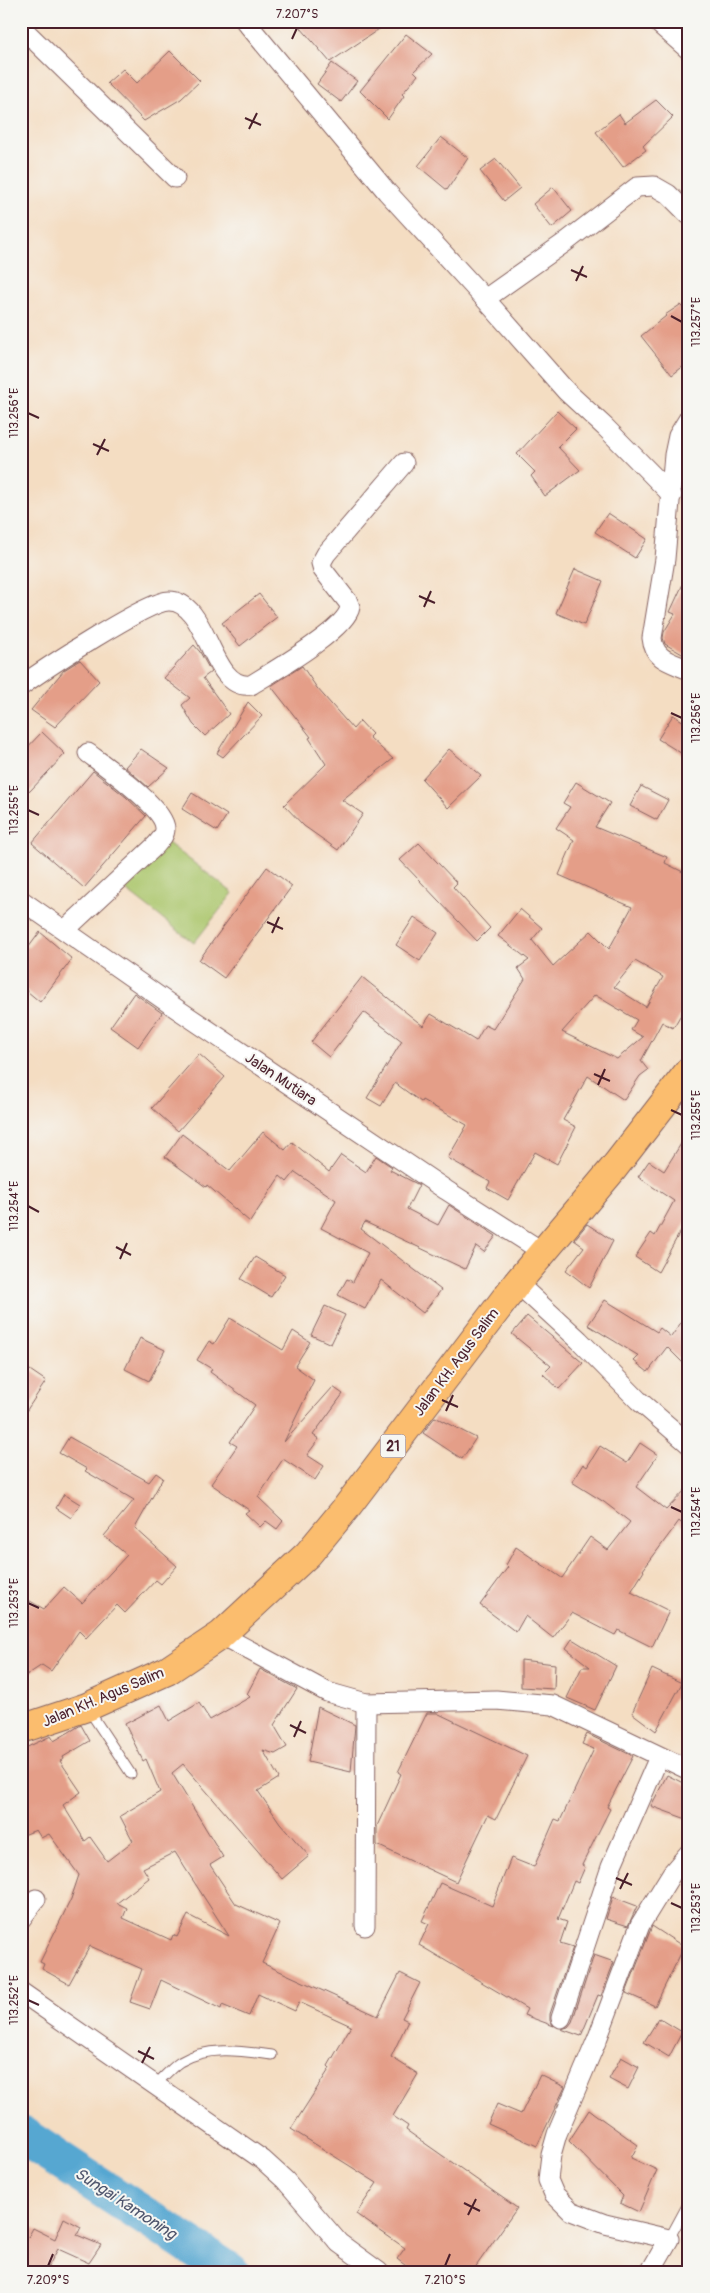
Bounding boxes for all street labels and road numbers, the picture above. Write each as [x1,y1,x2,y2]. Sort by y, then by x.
street label: Jalan Mutiara [241,1049,320,1110]
street label: Jalan KH. Agus Salim [410,1305,503,1420]
road number: 21 [380,1434,406,1458]
street label: Jalan KH. Agus Salim [39,1663,167,1732]

